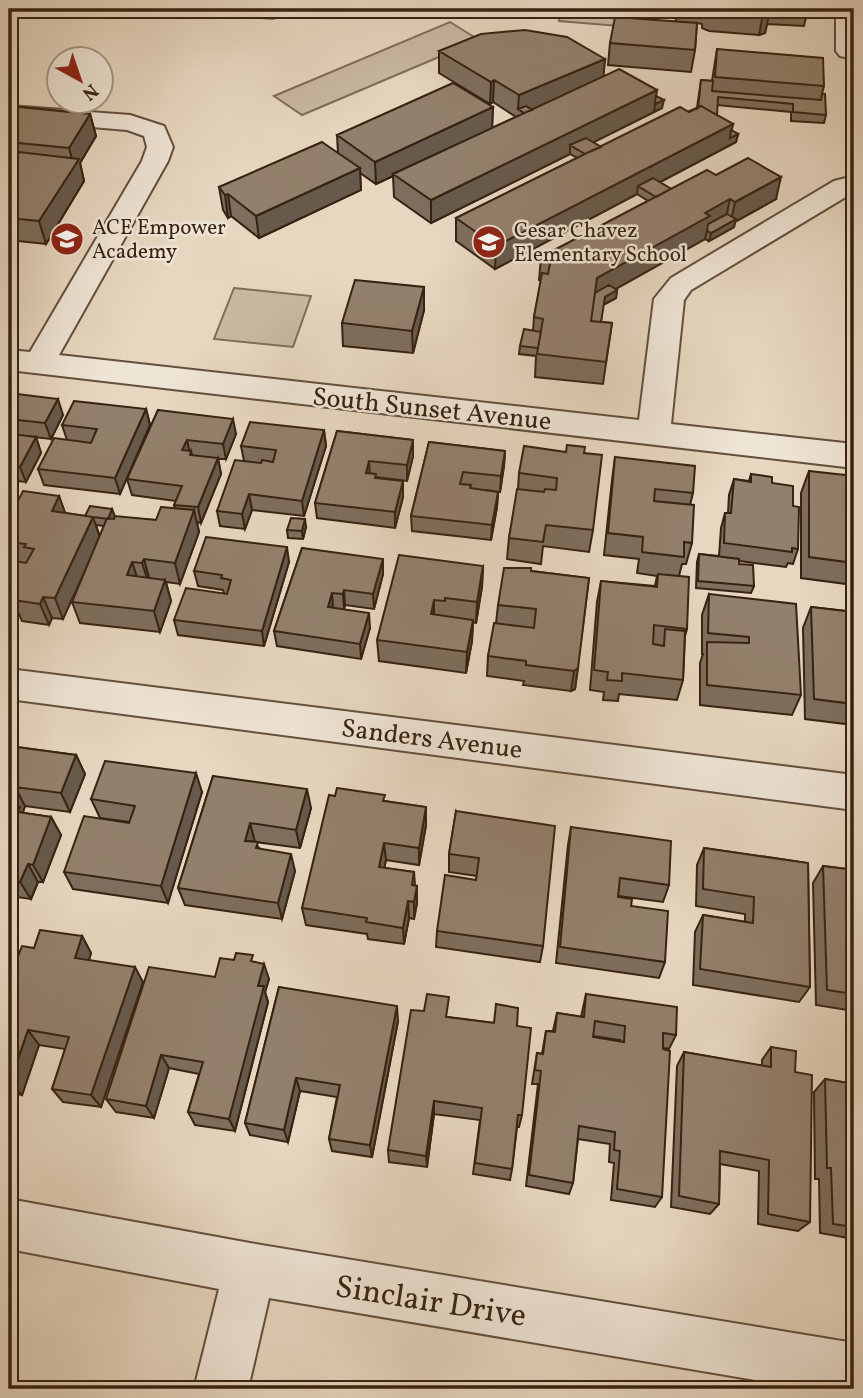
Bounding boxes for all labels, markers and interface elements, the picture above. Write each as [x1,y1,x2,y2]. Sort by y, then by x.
north arrow [46,46,116,116]
text: N [76,77,103,106]
place label: ACE Empower Academy [92,214,226,267]
place label: Cesar Chavez Elementary School [514,217,687,270]
school or university icon: ACE Empower Academy [48,220,86,258]
school or university icon: Cesar Chavez Elementary School [470,223,508,261]
street label: South Sunset Avenue [311,380,553,440]
street label: Sanders Avenue [339,711,524,769]
street label: Sinclair Drive [332,1266,529,1340]

